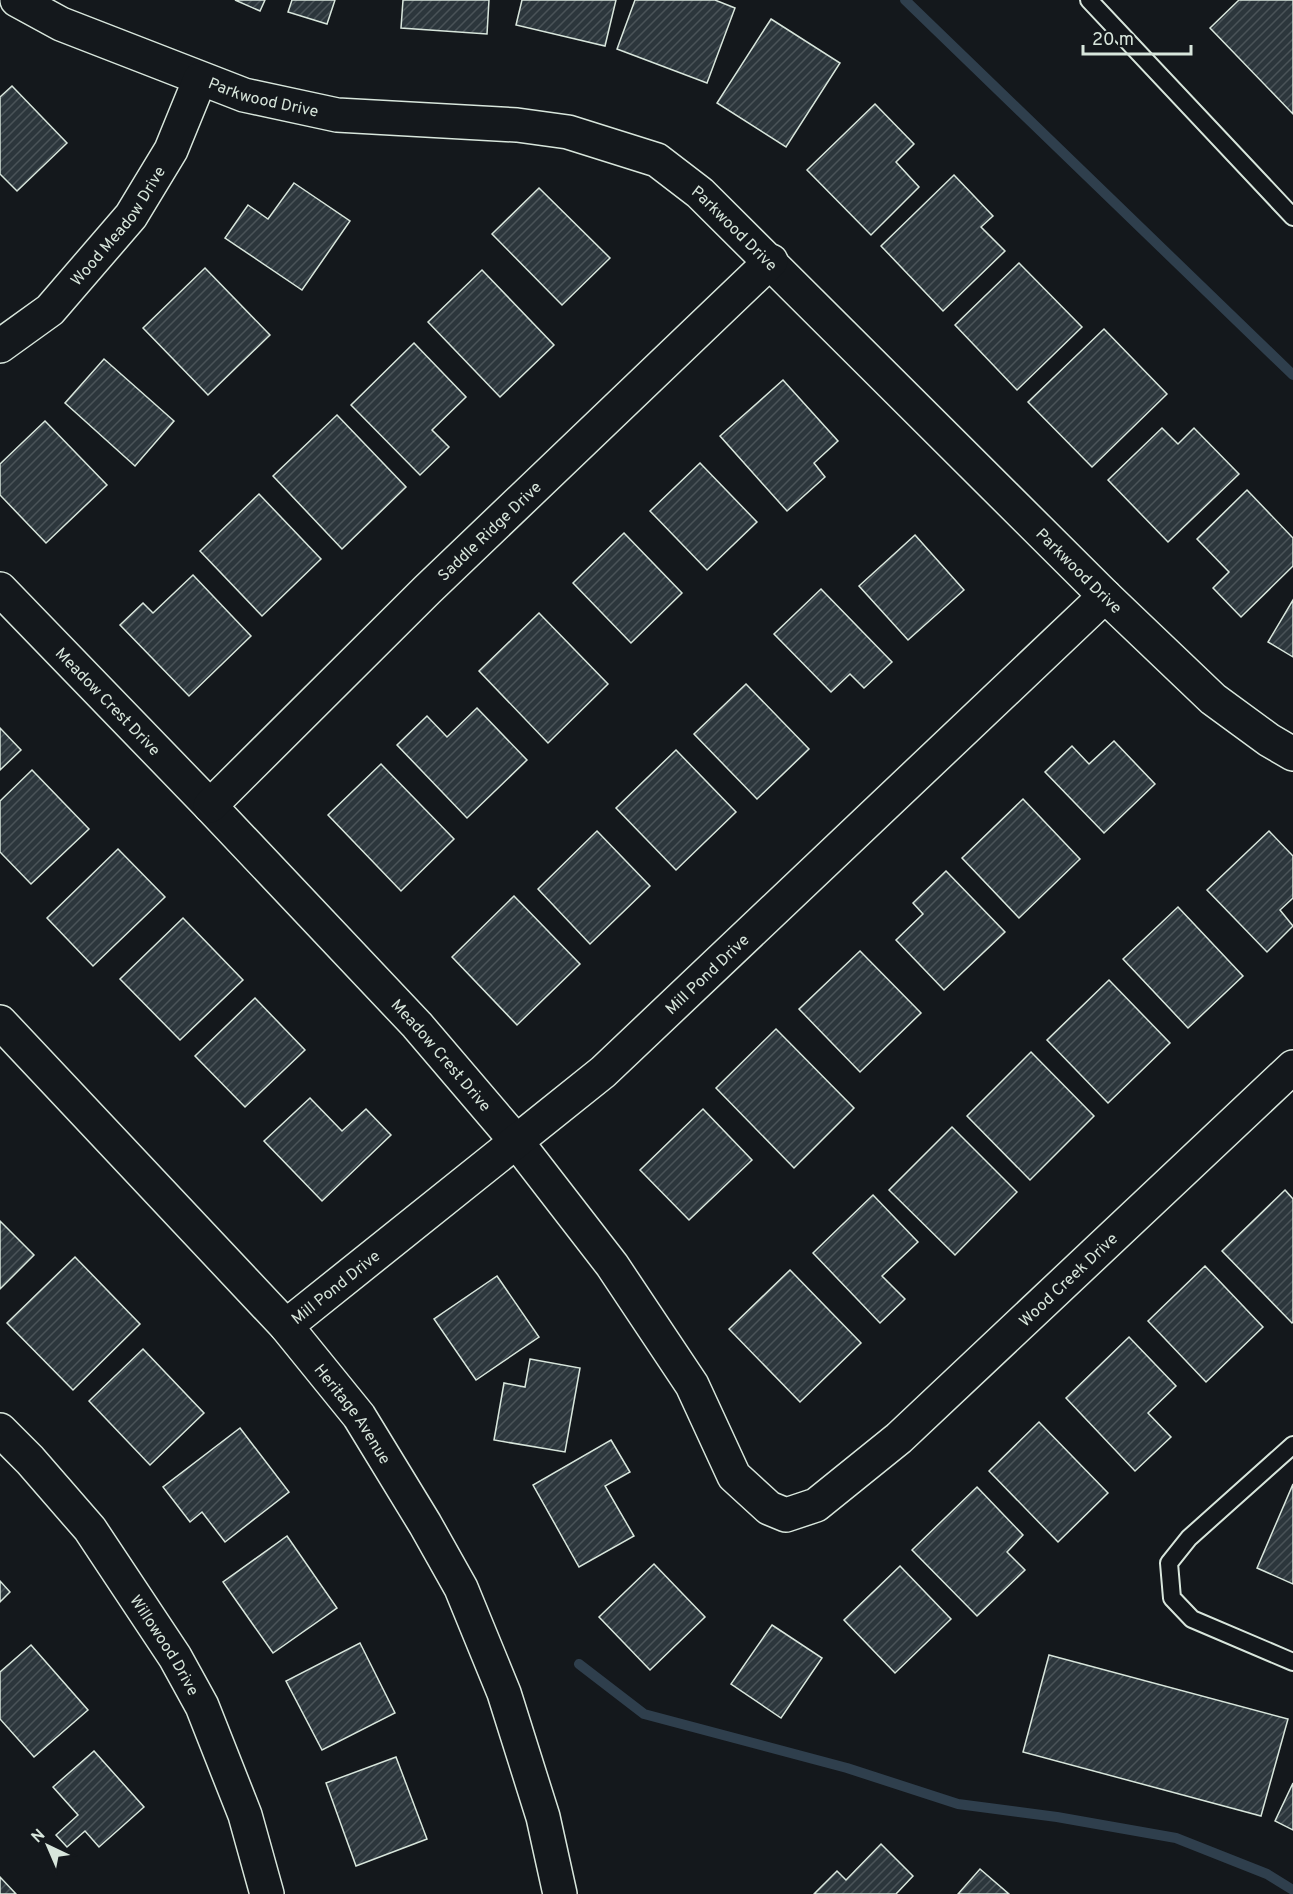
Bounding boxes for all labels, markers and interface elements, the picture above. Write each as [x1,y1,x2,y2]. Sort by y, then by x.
scale bar [1083,18,1191,56]
text: 20 m [1092,29,1134,52]
street label: Parkwood Drive [205,74,320,123]
street label: Wood Meadow Drive [67,163,171,291]
street label: Parkwood Drive [687,182,781,276]
street label: Saddle Ridge Drive [434,478,546,586]
street label: Parkwood Drive [1031,525,1125,619]
street label: Meadow Crest Drive [50,644,164,761]
street label: Mill Pond Drive [662,931,754,1020]
street label: Meadow Crest Drive [386,996,495,1117]
street label: Wood Creek Drive [1016,1229,1123,1332]
street label: Mill Pond Drive [288,1247,385,1330]
street label: Heritage Avenue [309,1361,394,1469]
street label: Willowood Drive [125,1592,202,1700]
north arrow [18,1816,78,1876]
text: N [28,1825,50,1848]

